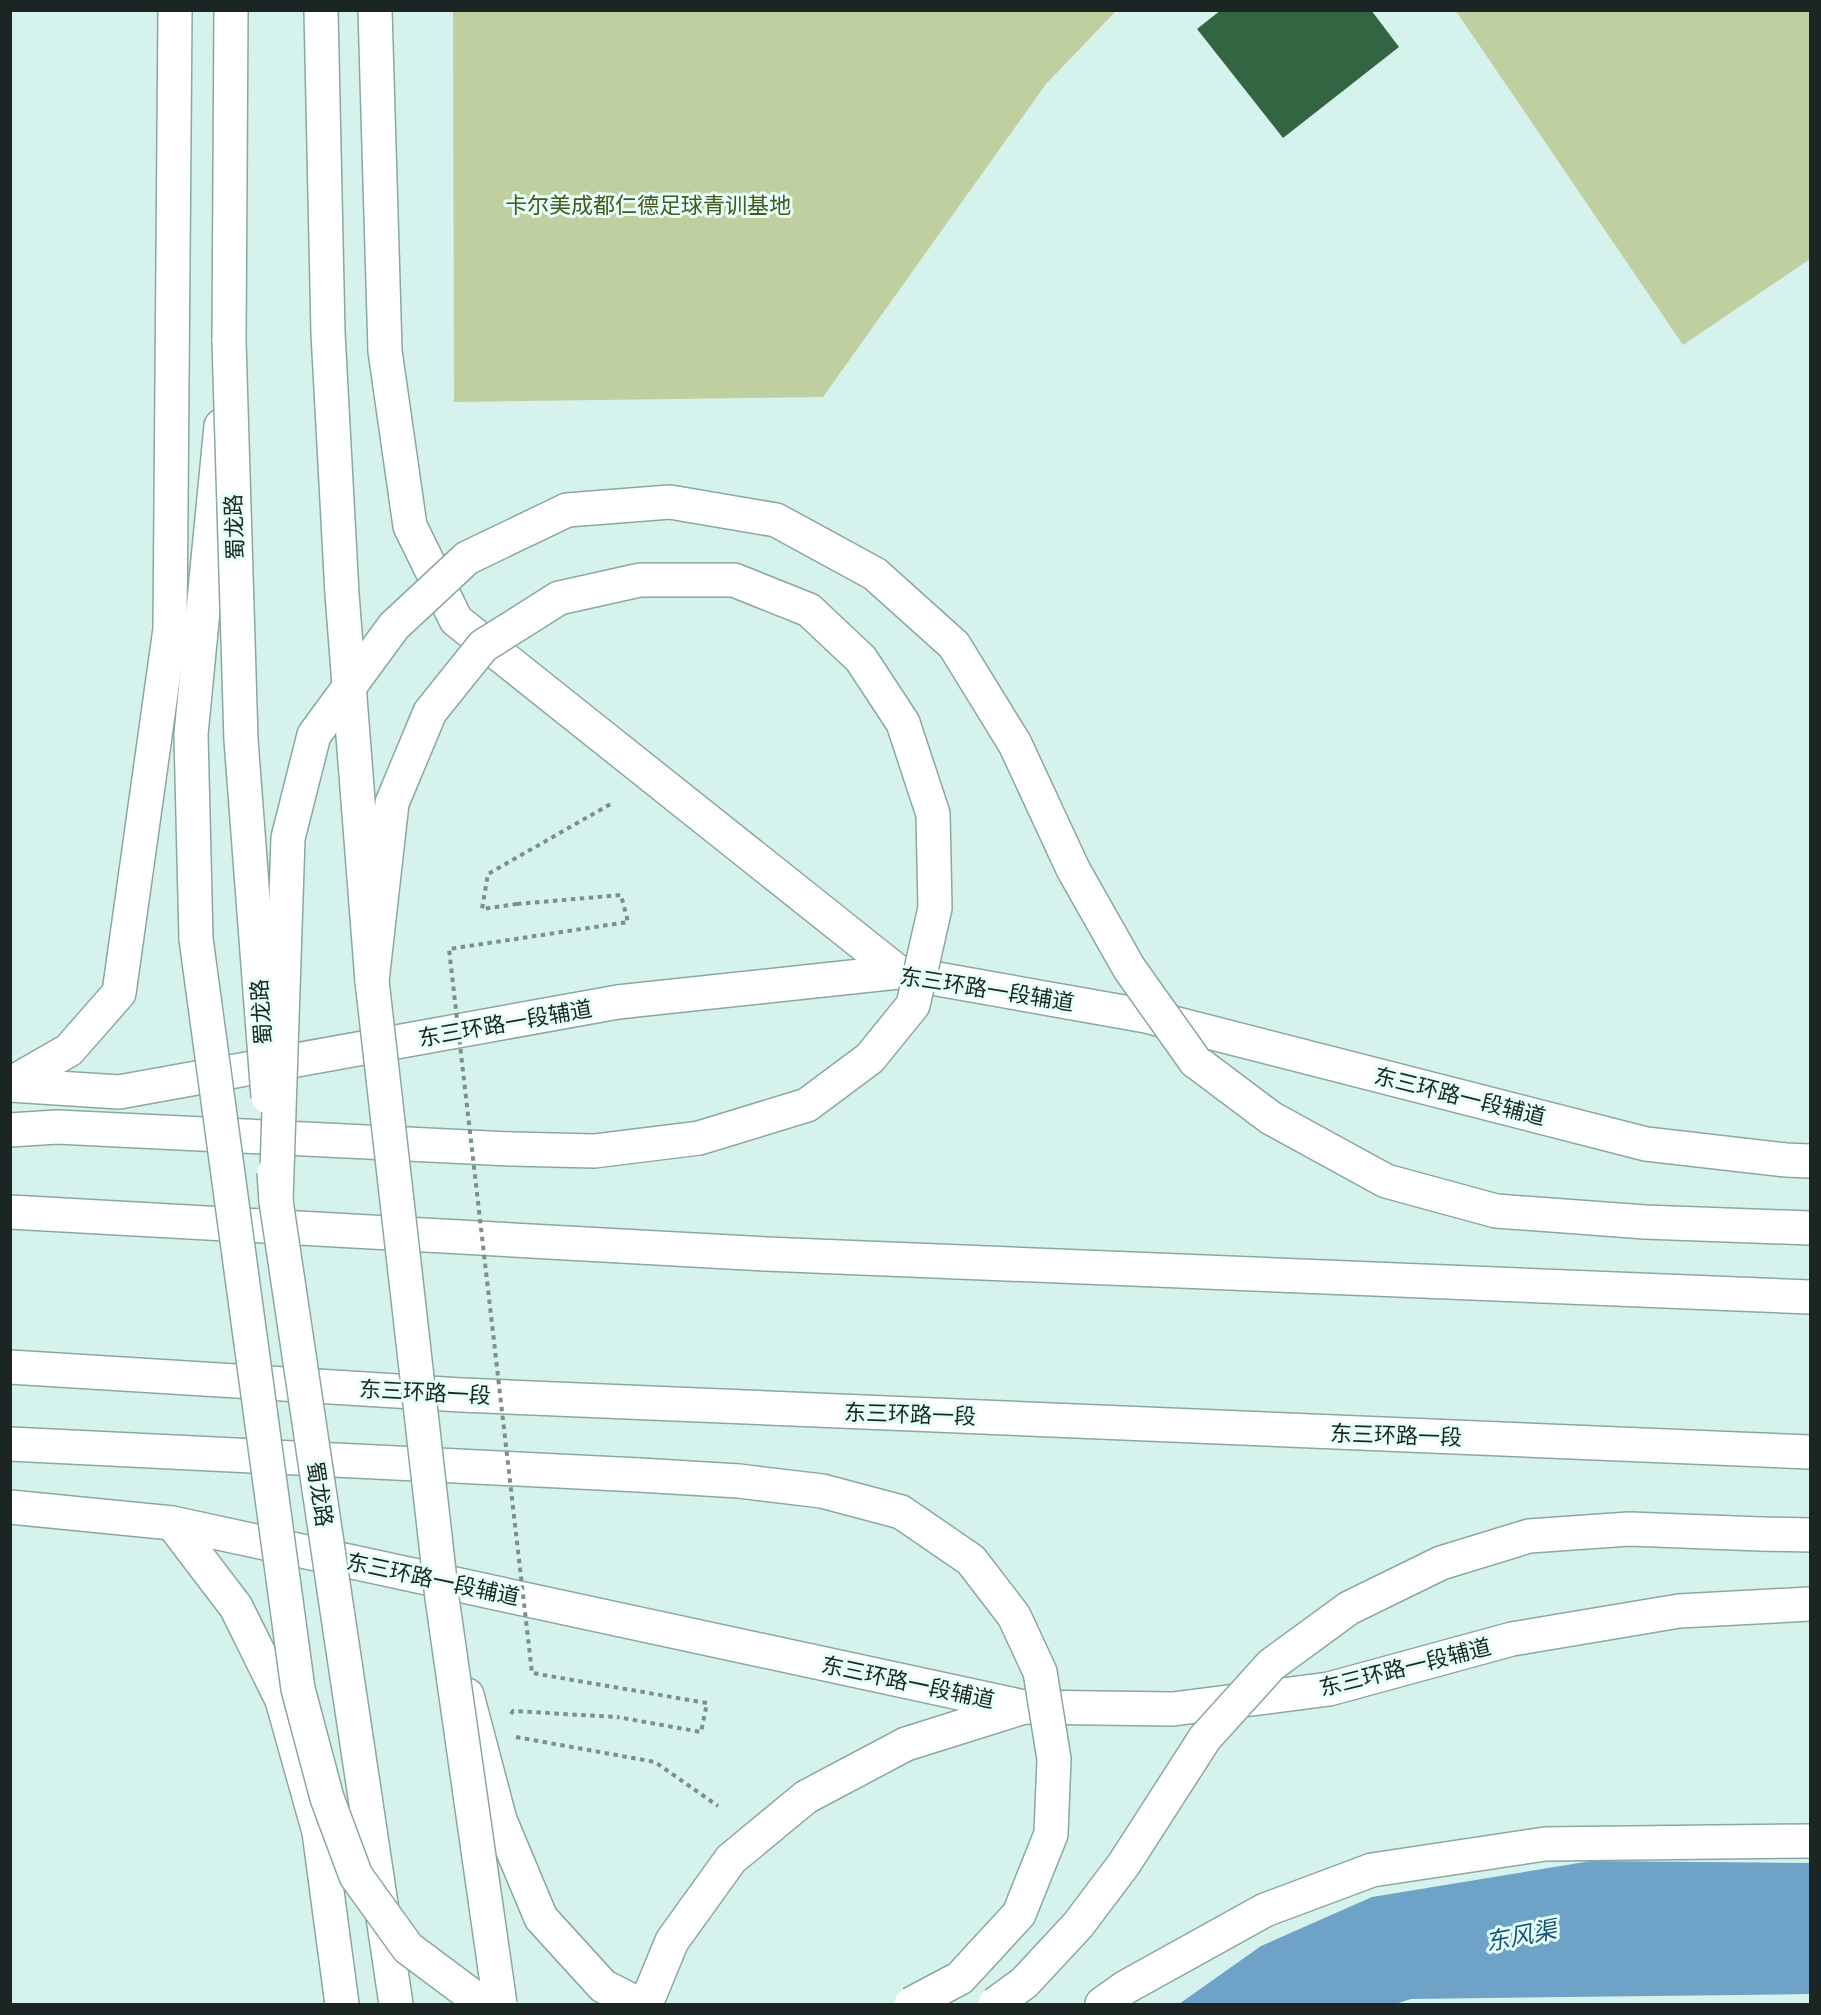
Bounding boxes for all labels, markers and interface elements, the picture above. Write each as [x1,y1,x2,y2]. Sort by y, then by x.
park label: 卡尔美成都仁德足球青训基地 [505,193,791,220]
street label: 蜀龙路 [221,493,250,560]
street label: 东三环路一段辅道 [898,963,1076,1018]
street label: 蜀龙路 [247,978,278,1046]
street label: 东三环路一段辅道 [416,996,594,1053]
street label: 东三环路一段辅道 [1371,1063,1548,1132]
street label: 东三环路一段 [358,1377,492,1410]
street label: 东三环路一段 [844,1400,976,1431]
street label: 东三环路一段 [1330,1421,1462,1452]
street label: 蜀龙路 [300,1460,337,1529]
street label: 东三环路一段辅道 [344,1549,522,1612]
street label: 东三环路一段辅道 [1317,1634,1494,1703]
street label: 东三环路一段辅道 [819,1652,997,1715]
water label: 东风渠 [1483,1915,1562,1958]

